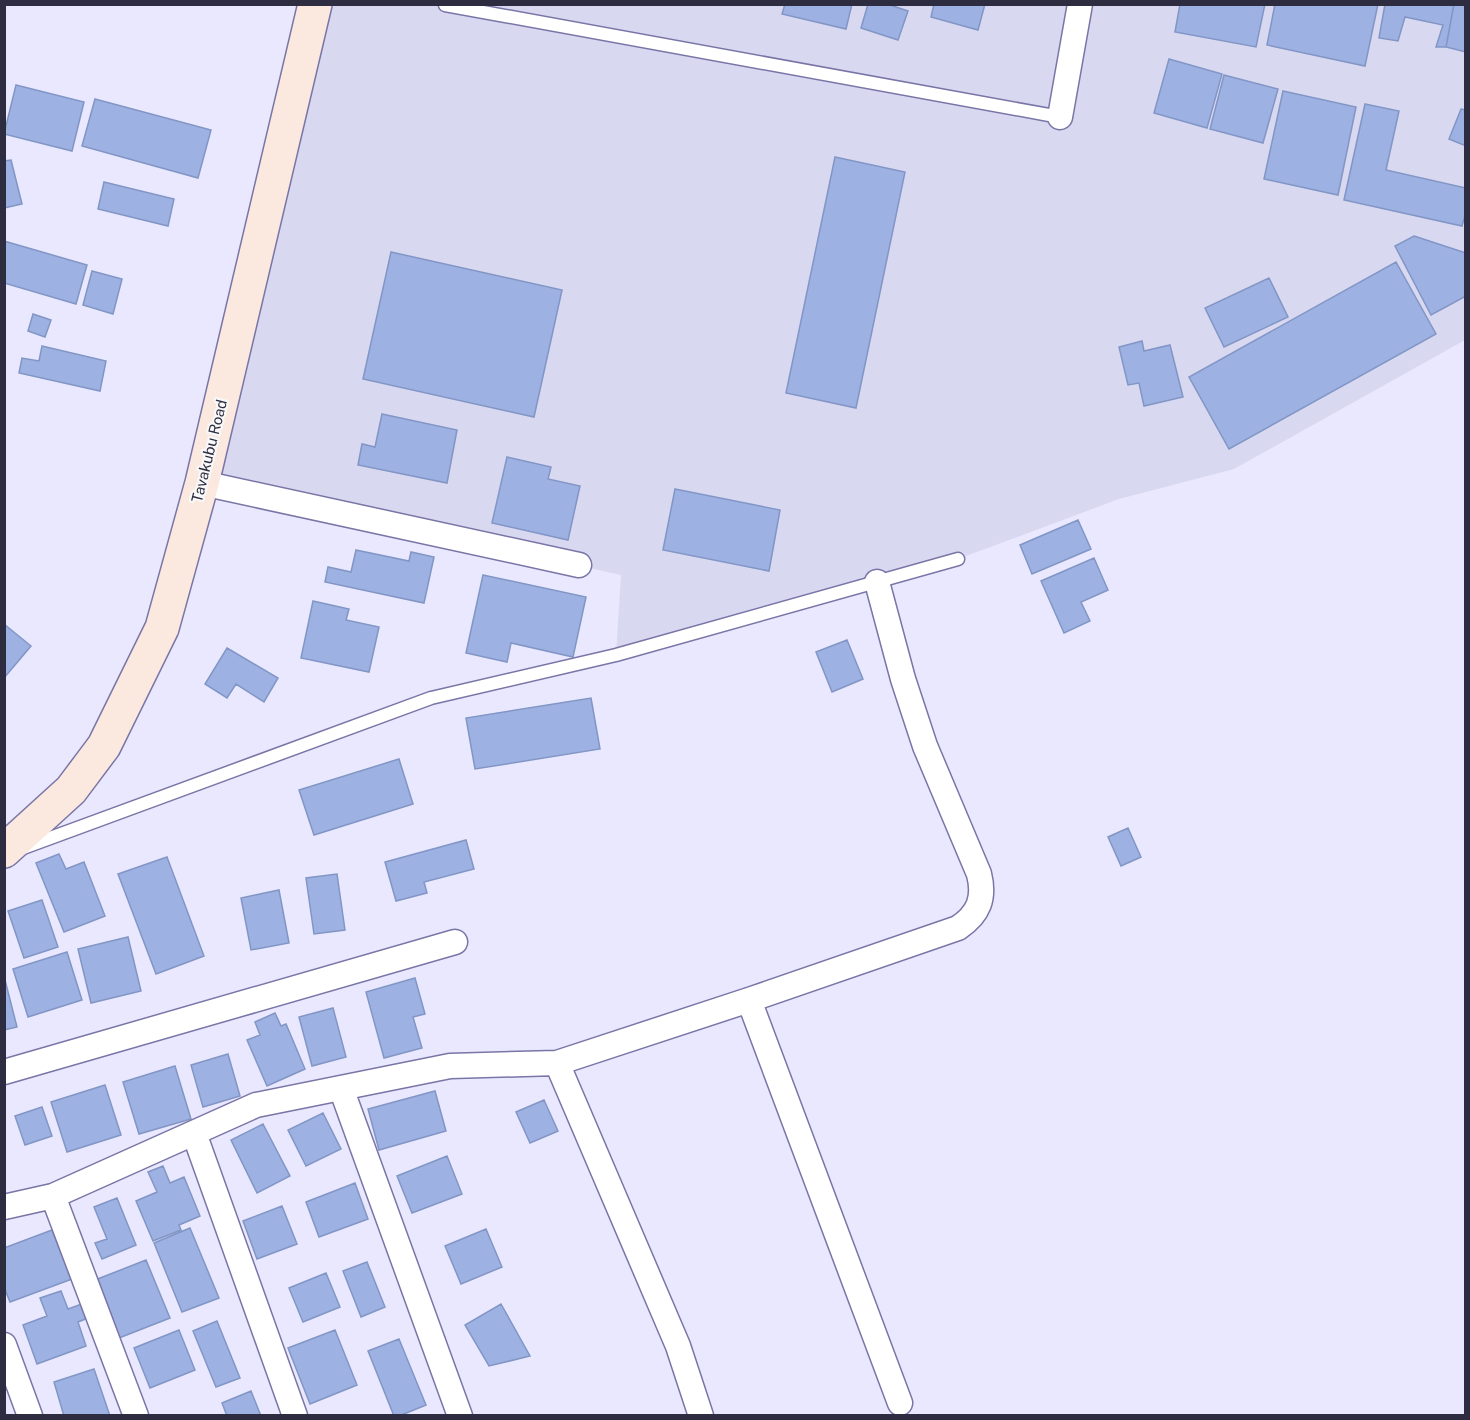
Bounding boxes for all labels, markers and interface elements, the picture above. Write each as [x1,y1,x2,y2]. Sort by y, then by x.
street label: Tavakubu Road [188,398,230,504]

